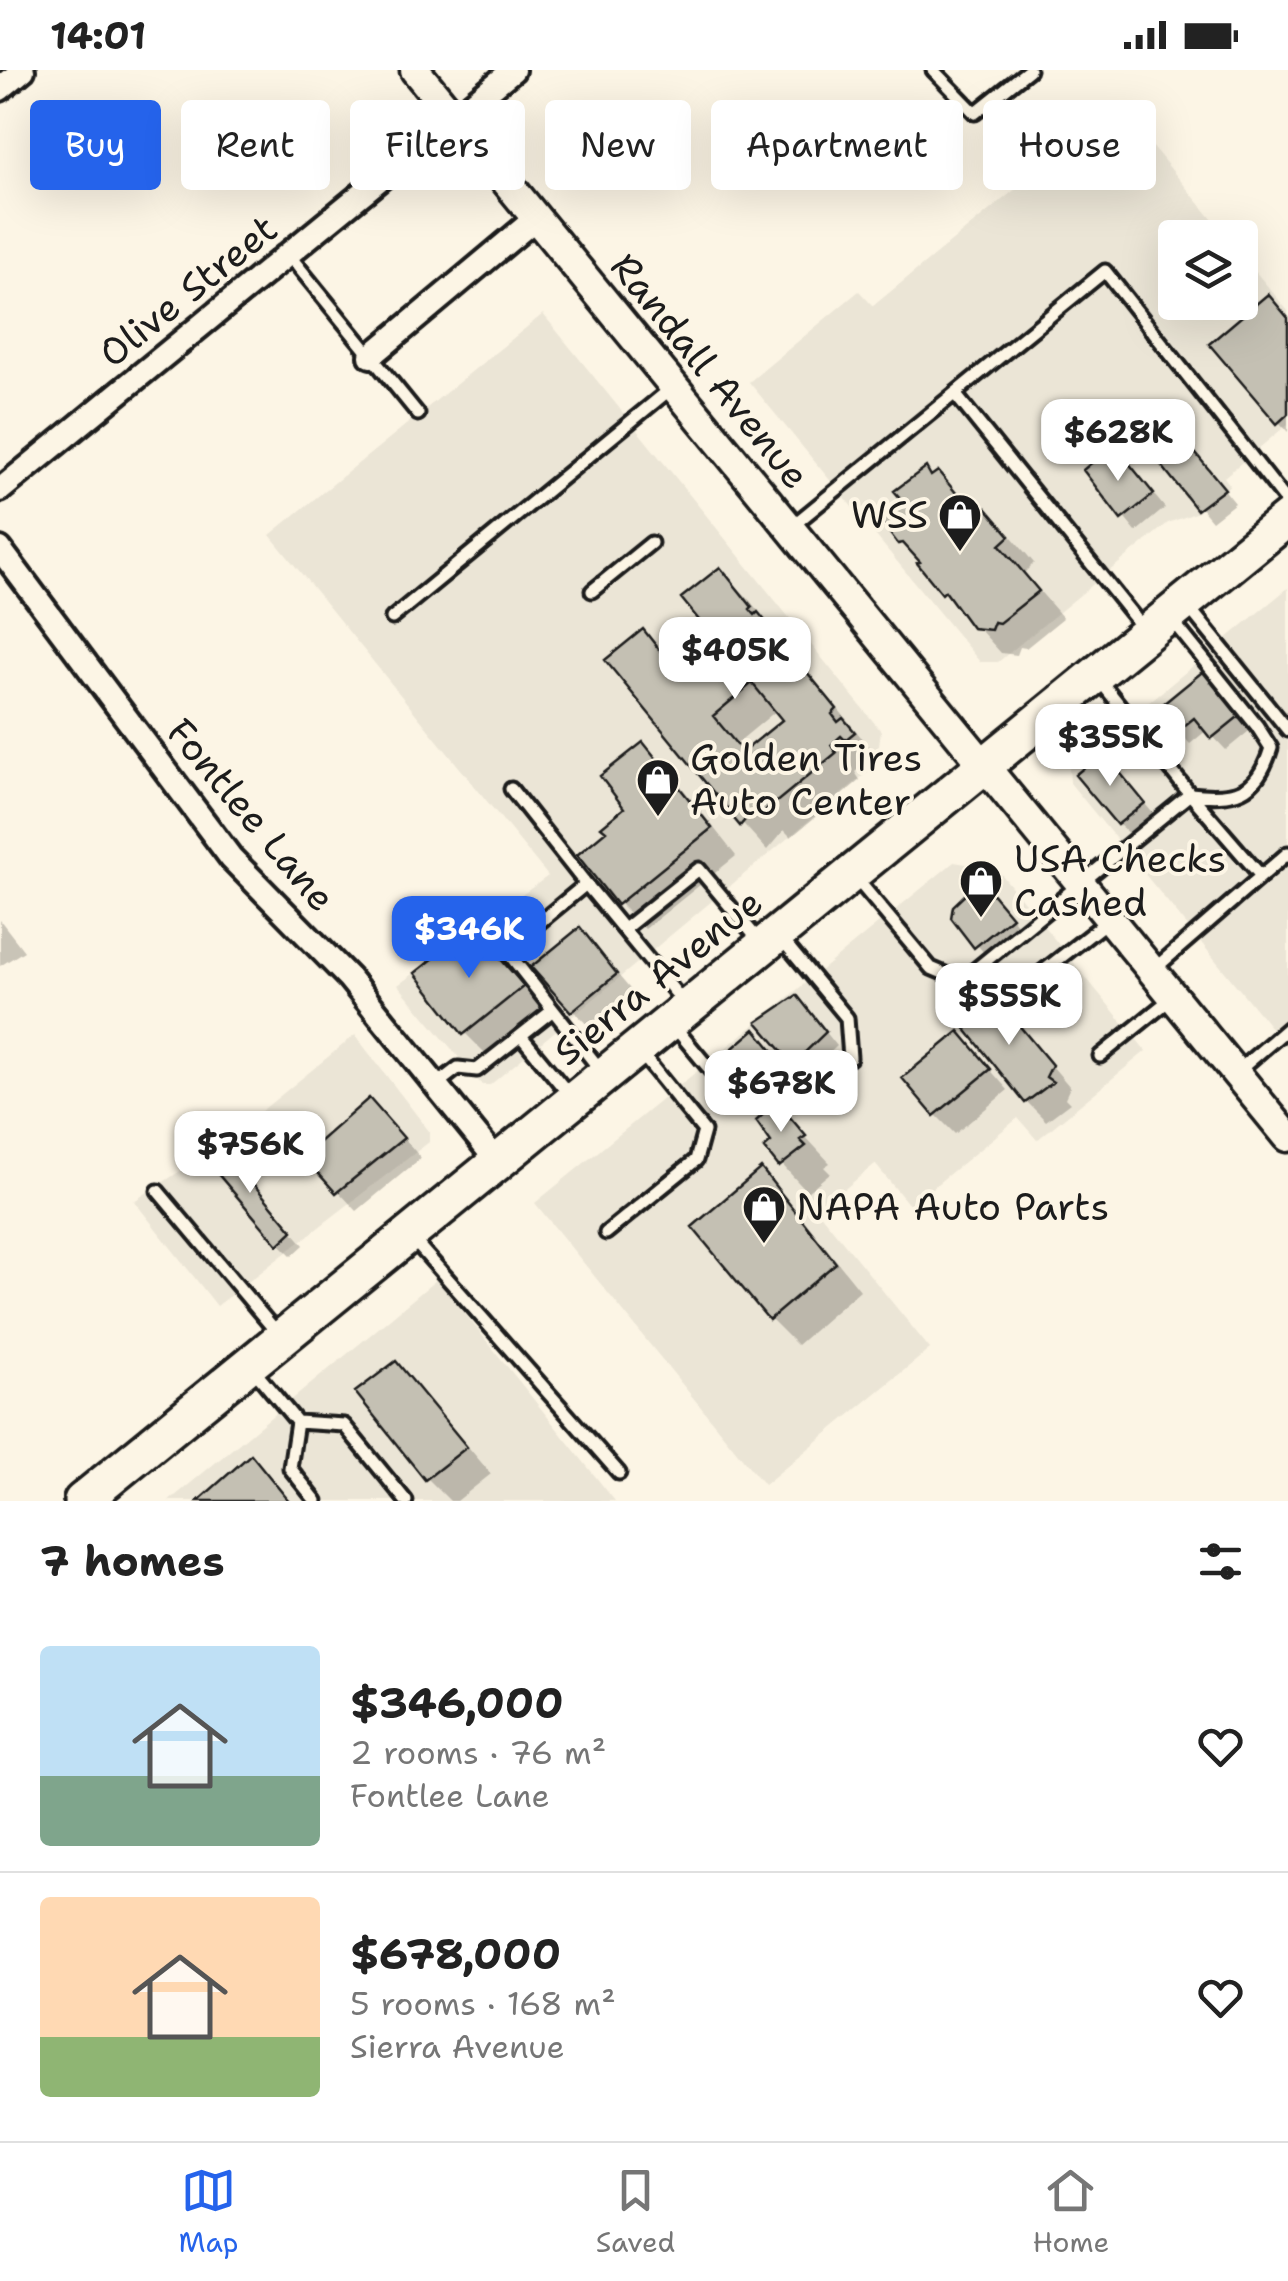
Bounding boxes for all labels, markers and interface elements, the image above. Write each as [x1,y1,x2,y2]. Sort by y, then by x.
text: 14:01 [50,10,146,61]
chip: Buy [30,100,161,190]
chip: Rent [181,100,330,190]
chip: Filters [350,100,525,190]
chip: New [545,100,691,190]
chip: Apartment [711,100,963,190]
chip: House [983,100,1156,190]
street label: Olive Street [88,203,287,378]
map controls [1158,220,1258,320]
button: layers [1158,220,1258,320]
street label: Randall Avenue [599,242,821,499]
pin: $628K [1048,399,1188,484]
text: $628K [1063,410,1173,453]
place label: WSS [851,489,928,540]
shop icon: WSS [937,492,983,553]
pin: $405K [665,617,805,702]
text: $405K [681,628,789,671]
pin: $355K [1040,704,1180,789]
street label: Fontlee Lane [156,707,347,922]
text: $355K [1057,715,1163,758]
place label: Golden Tires Auto Center [690,732,922,827]
shop icon: Golden Tires Auto Center [635,757,681,818]
place label: USA Checks Cashed [1014,833,1226,928]
shop icon: USA Checks Cashed [958,858,1004,919]
street label: Sierra Avenue [543,877,773,1077]
pin: $346K [399,896,539,981]
text: $346K [414,907,524,950]
pin: $555K [939,963,1079,1048]
text: $555K [957,974,1061,1017]
pin: $678K [711,1050,851,1135]
text: $678K [727,1061,835,1104]
pin: $756K [180,1111,320,1196]
text: $756K [196,1122,304,1165]
place label: NAPA Auto Parts [796,1181,1109,1232]
shop icon: NAPA Auto Parts [741,1184,787,1245]
text: 7 homes [40,1533,225,1589]
icon: filters [1193,1534,1248,1589]
text: $346,000 [350,1675,564,1731]
icon: home [120,1686,240,1806]
icon: heart [1193,1719,1248,1774]
text: 2 rooms · 76 m² [350,1731,606,1774]
text: Fontlee Lane [350,1774,550,1817]
text: $678,000 [350,1926,561,1982]
icon: home [120,1937,240,2057]
icon: heart [1193,1970,1248,2025]
text: 5 rooms · 168 m² [350,1982,616,2025]
text: Sierra Avenue [350,2025,565,2068]
tab: Map [179,2163,239,2261]
tab: Saved [596,2163,675,2261]
tab: Home [1032,2163,1109,2261]

